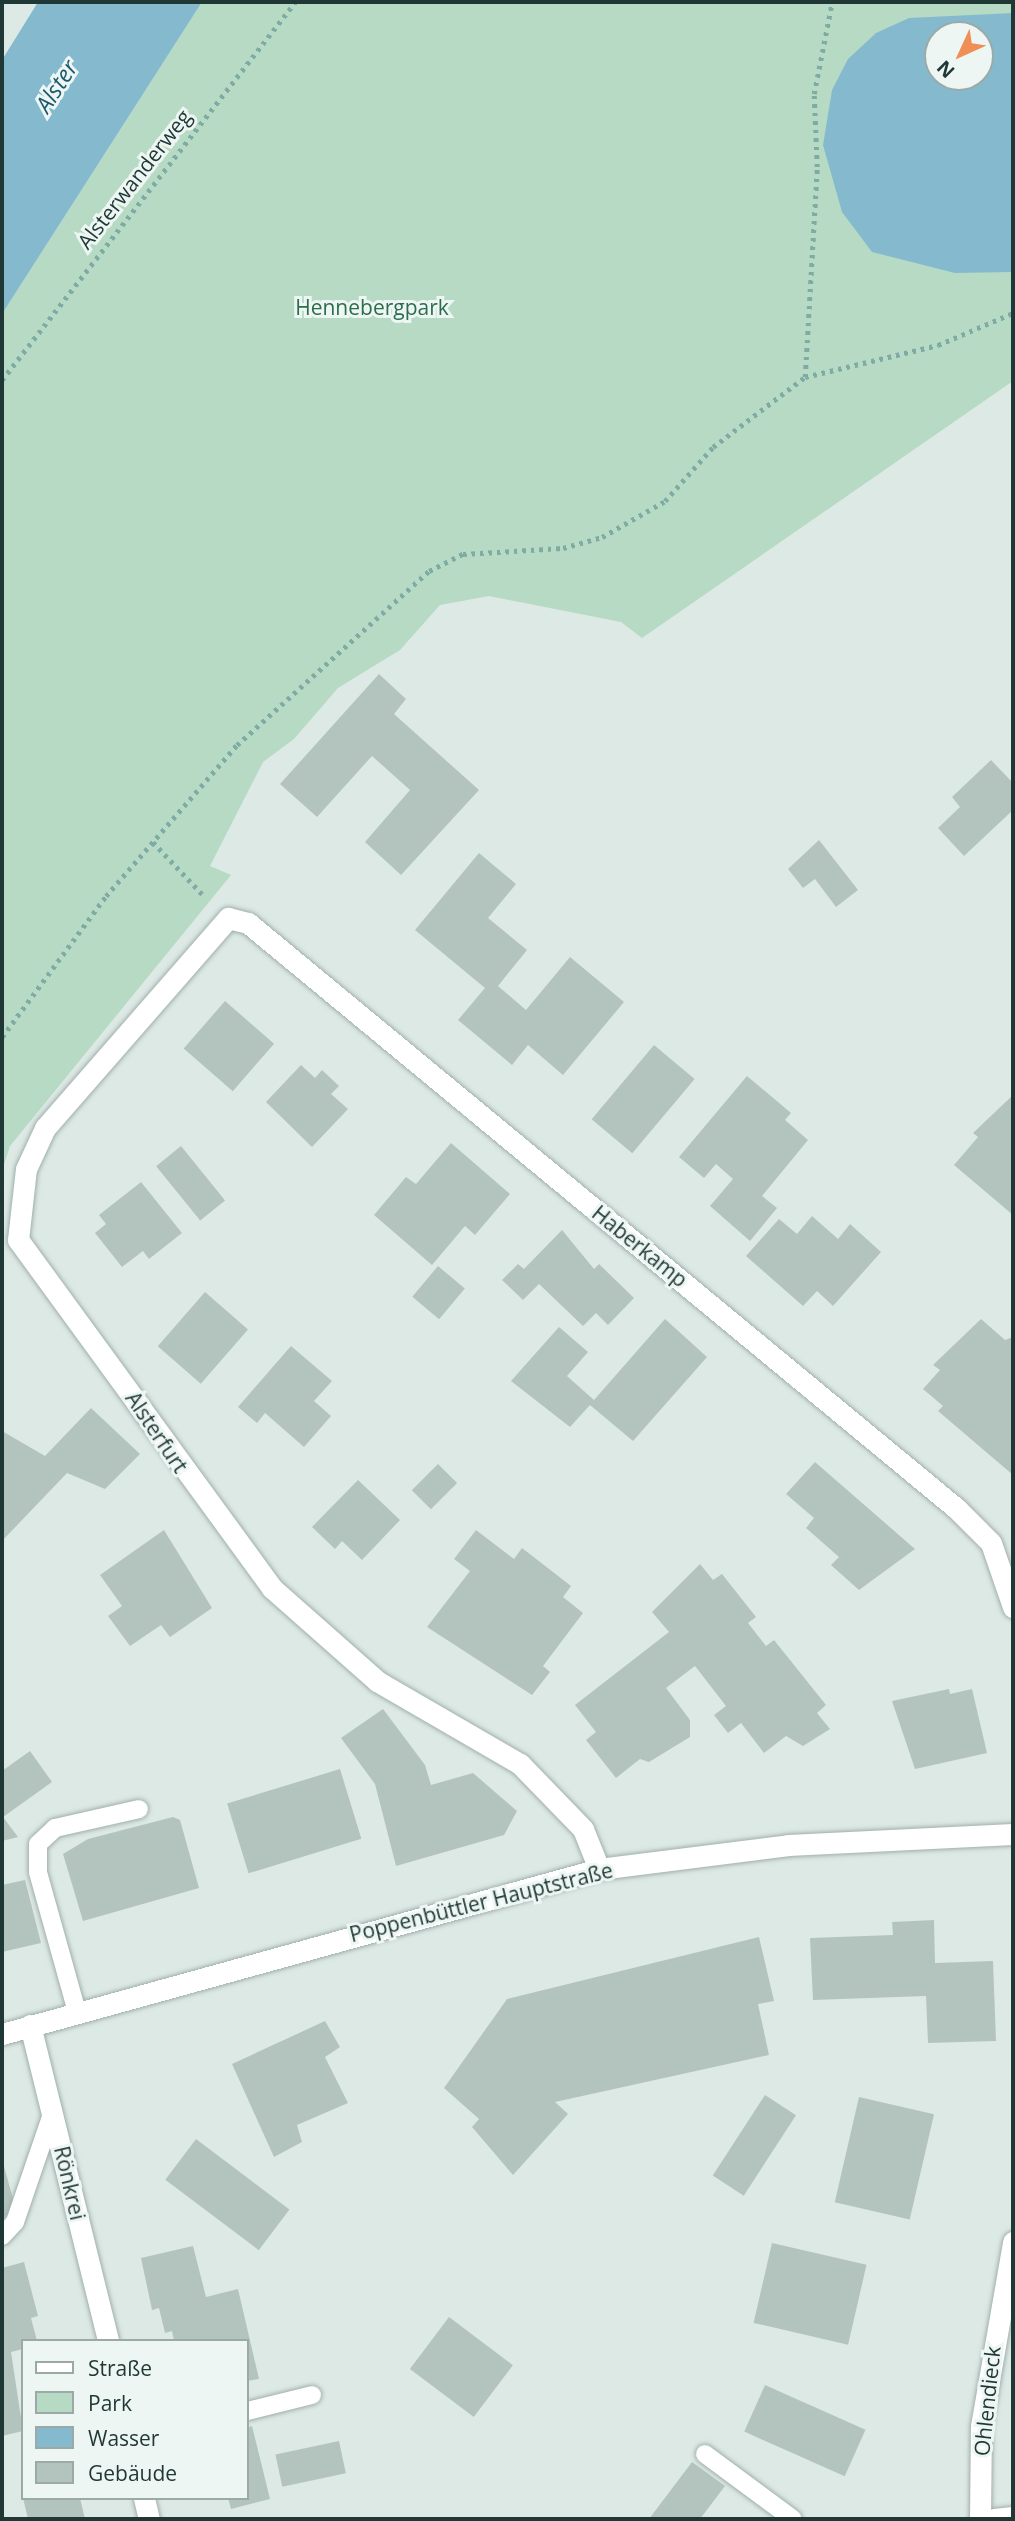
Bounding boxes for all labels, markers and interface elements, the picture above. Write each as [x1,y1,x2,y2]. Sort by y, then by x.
north arrow [924,21,994,91]
water label: Alster [29,55,83,117]
text: N [931,55,960,84]
street label: Alsterwanderweg [72,104,196,254]
park label: Hennebergpark [295,294,449,320]
street label: Haberkamp [587,1200,693,1292]
street label: Alsterfurt [121,1387,193,1477]
street label: Poppenbüttler Hauptstraße [347,1857,615,1947]
street label: Rönkrei [49,2144,91,2222]
legend [21,2339,248,2500]
street label: Ohlendieck [969,2345,1005,2457]
text: Straße [88,2354,152,2382]
text: Park [88,2389,132,2417]
text: Wasser [88,2424,159,2452]
text: Gebäude [88,2459,177,2487]

